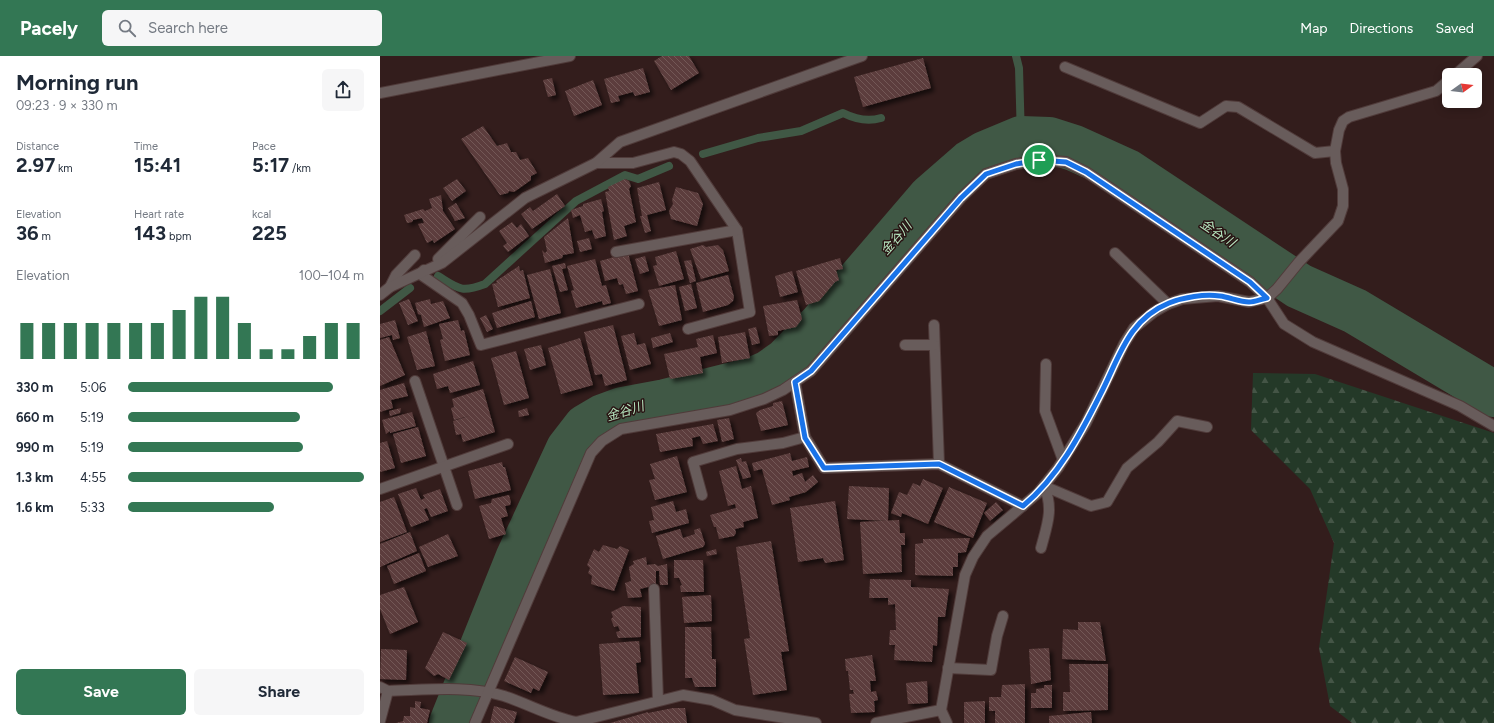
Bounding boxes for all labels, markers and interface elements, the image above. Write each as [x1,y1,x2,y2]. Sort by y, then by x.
search box [102,10,382,46]
text: Pacely [20,17,78,40]
icon: search [116,17,138,39]
text: Search here [148,19,228,37]
text: Map [1300,20,1328,37]
text: Directions [1350,20,1413,37]
text: Saved [1435,20,1474,37]
north arrow [1442,68,1482,108]
map controls [1442,68,1482,108]
text: Morning run [16,69,139,96]
button: share [322,69,364,111]
text: 09:23 · 9 × 330 m [16,98,118,113]
text: Distance [16,140,59,153]
text: Time [134,140,158,153]
text: Pace [252,140,276,153]
pin [1022,143,1056,177]
icon: arrive [1028,149,1050,171]
text: 2.97 [16,153,55,177]
text: 15:41 [134,153,181,177]
text: 5:17 [252,153,289,177]
text: km [55,162,73,175]
text: /km [289,162,311,175]
text: Elevation [16,208,61,221]
text: Heart rate [134,208,184,221]
text: kcal [252,208,271,221]
water label: 金谷川 [1198,216,1240,251]
water label: 金谷川 [878,217,916,258]
text: 36 [16,221,39,245]
text: 143 [134,221,166,245]
text: 225 [252,221,287,245]
text: m [39,230,51,243]
text: bpm [166,230,191,243]
text: Elevation [16,268,69,283]
text: 100–104 m [299,268,364,283]
text: 330 m [16,380,53,395]
text: 5:06 [80,380,106,395]
water label: 金谷川 [604,398,648,424]
text: 660 m [16,410,54,425]
text: 5:19 [80,410,104,425]
text: 990 m [16,440,54,455]
text: 5:19 [80,440,104,455]
text: 1.3 km [16,470,53,485]
text: 4:55 [80,470,106,485]
text: 1.6 km [16,500,54,515]
text: 5:33 [80,500,105,515]
button: Save [16,669,186,715]
button: Share [194,669,364,715]

